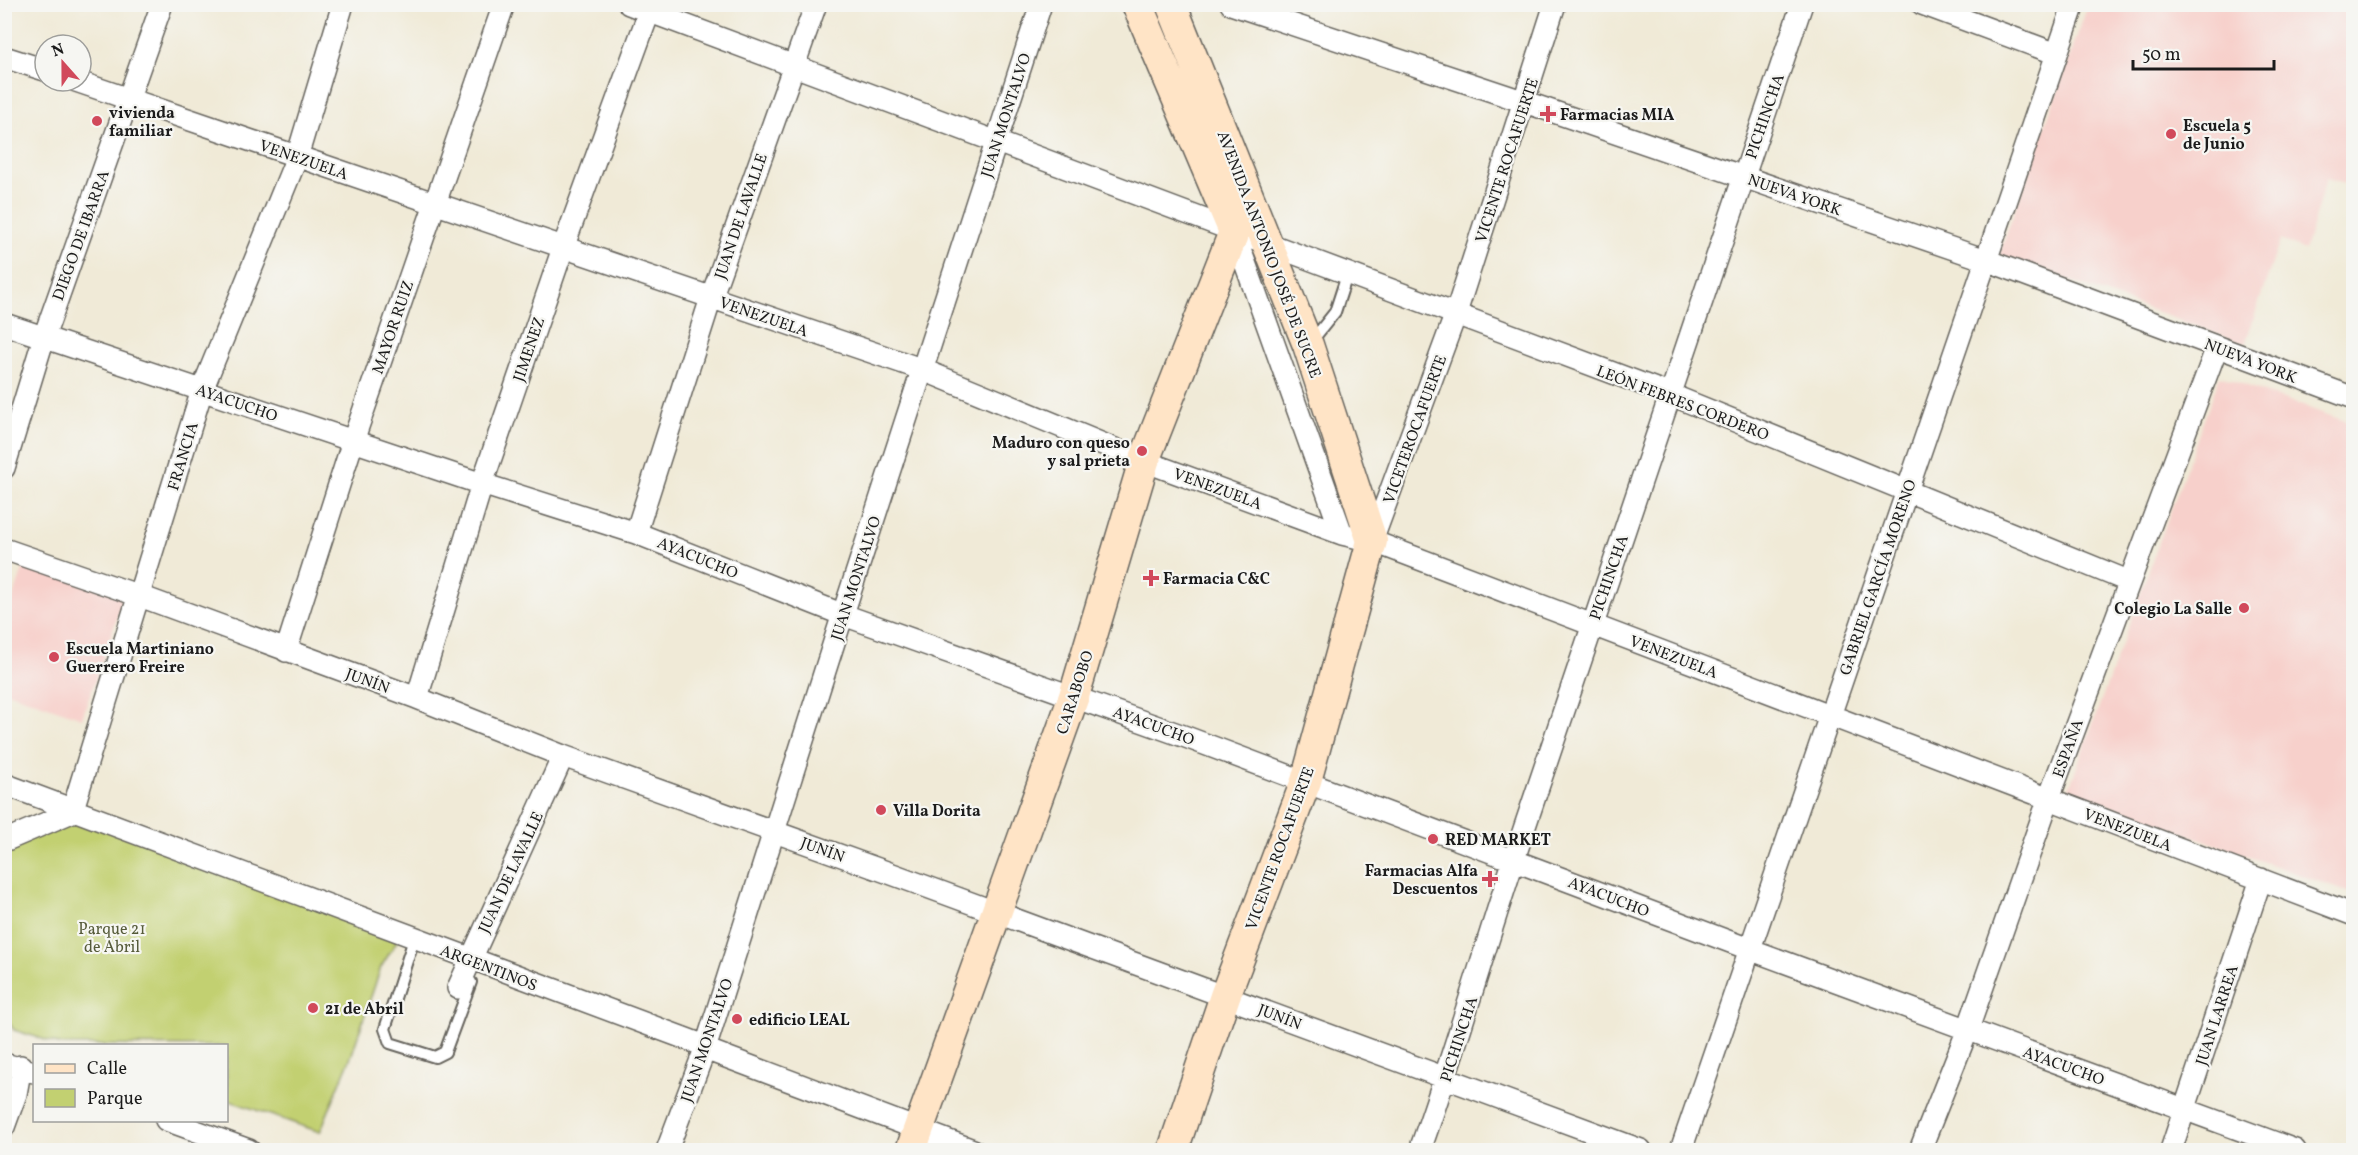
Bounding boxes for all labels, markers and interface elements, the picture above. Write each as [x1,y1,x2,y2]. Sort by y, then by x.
north arrow [33,33,93,93]
scale bar [2133,33,2274,71]
text: N [49,38,68,63]
text: 50 m [2142,43,2181,68]
street label: JUAN MONTALVO [976,50,1037,181]
street label: PICHINCHA [1741,71,1791,162]
street label: VICENTE ROCAFUERTE [1471,75,1545,246]
place label: vivienda familiar [109,103,175,143]
place label: Farmacias MIA [1560,105,1675,127]
marker: Farmacias MIA [1541,107,1555,121]
marker: vivienda familiar [90,114,104,128]
place label: Escuela 5 de Junio [2183,116,2251,156]
marker: Escuela 5 de Junio [2164,127,2178,141]
street label: AVENIDA ANTONIO JOSÉ DE SUCRE [1211,128,1326,381]
street label: VENEZUELA [256,135,351,186]
street label: JUAN DE LAVALLE [710,151,774,282]
street label: DIEGO DE IBARRA [48,167,116,304]
street label: NUEVA YORK [1745,170,1844,222]
street label: MAYOR RUIZ [368,278,420,377]
street label: VENEZUELA [716,292,811,343]
street label: JIMENEZ [509,314,551,385]
street label: NUEVA YORK [2201,334,2300,390]
street label: VICETEROCAFUERTE [1379,352,1453,507]
street label: LEÓN FEBRES CORDERO [1593,361,1772,447]
street label: AYACUCHO [192,380,281,428]
street label: FRANCIA [163,420,205,493]
place label: Maduro con queso y sal prieta [992,433,1130,473]
marker: Maduro con queso y sal prieta [1135,444,1149,458]
street label: VENEZUELA [1170,464,1265,516]
street label: GABRIEL GARCÍA MORENO [1835,477,1923,678]
street label: JUAN MONTALVO [826,513,887,644]
street label: PICHINCHA [1585,532,1635,623]
street label: AYACUCHO [654,533,741,585]
place label: Farmacia C&C [1163,569,1270,591]
marker: Farmacia C&C [1144,571,1158,585]
place label: Colegio La Salle [2114,599,2232,621]
marker: Colegio La Salle [2237,601,2251,615]
street label: VENEZUELA [1626,631,1721,685]
place label: Escuela Martiniano Guerrero Freire [66,639,214,679]
street label: CARABOBO [1052,648,1100,737]
marker: Escuela Martiniano Guerrero Freire [47,650,61,664]
street label: JUNÍN [342,664,393,700]
street label: AYACUCHO [1109,702,1197,752]
street label: ESPAÑA [2048,716,2090,781]
street label: VICENTE ROCAFUERTE [1241,764,1321,933]
place label: Villa Dorita [893,801,981,823]
marker: Villa Dorita [874,803,888,817]
street label: VENEZUELA [2080,804,2175,858]
street label: JUAN DE LAVALLE [474,809,550,937]
place label: RED MARKET [1445,830,1551,852]
marker: RED MARKET [1426,832,1440,846]
street label: JUNÍN [797,833,848,869]
place label: Farmacias Alfa Descuentos [1365,861,1478,901]
marker: Farmacias Alfa Descuentos [1483,872,1497,886]
street label: AYACUCHO [1565,872,1652,924]
park label: Parque 21 de Abril [78,919,146,959]
street label: ARGENTINOS [437,940,540,997]
street label: JUAN LARREA [2191,962,2245,1069]
street label: JUAN MONTALVO [676,976,739,1106]
street label: PICHINCHA [1436,994,1484,1085]
place label: 21 de Abril [325,999,404,1021]
street label: JUNÍN [1254,999,1305,1036]
marker: 21 de Abril [306,1001,320,1015]
place label: edificio LEAL [749,1010,850,1032]
marker: edificio LEAL [730,1012,744,1026]
street label: AYACUCHO [2019,1042,2107,1092]
legend [33,1044,228,1122]
text: Calle [87,1057,127,1082]
text: Parque [87,1087,142,1112]

